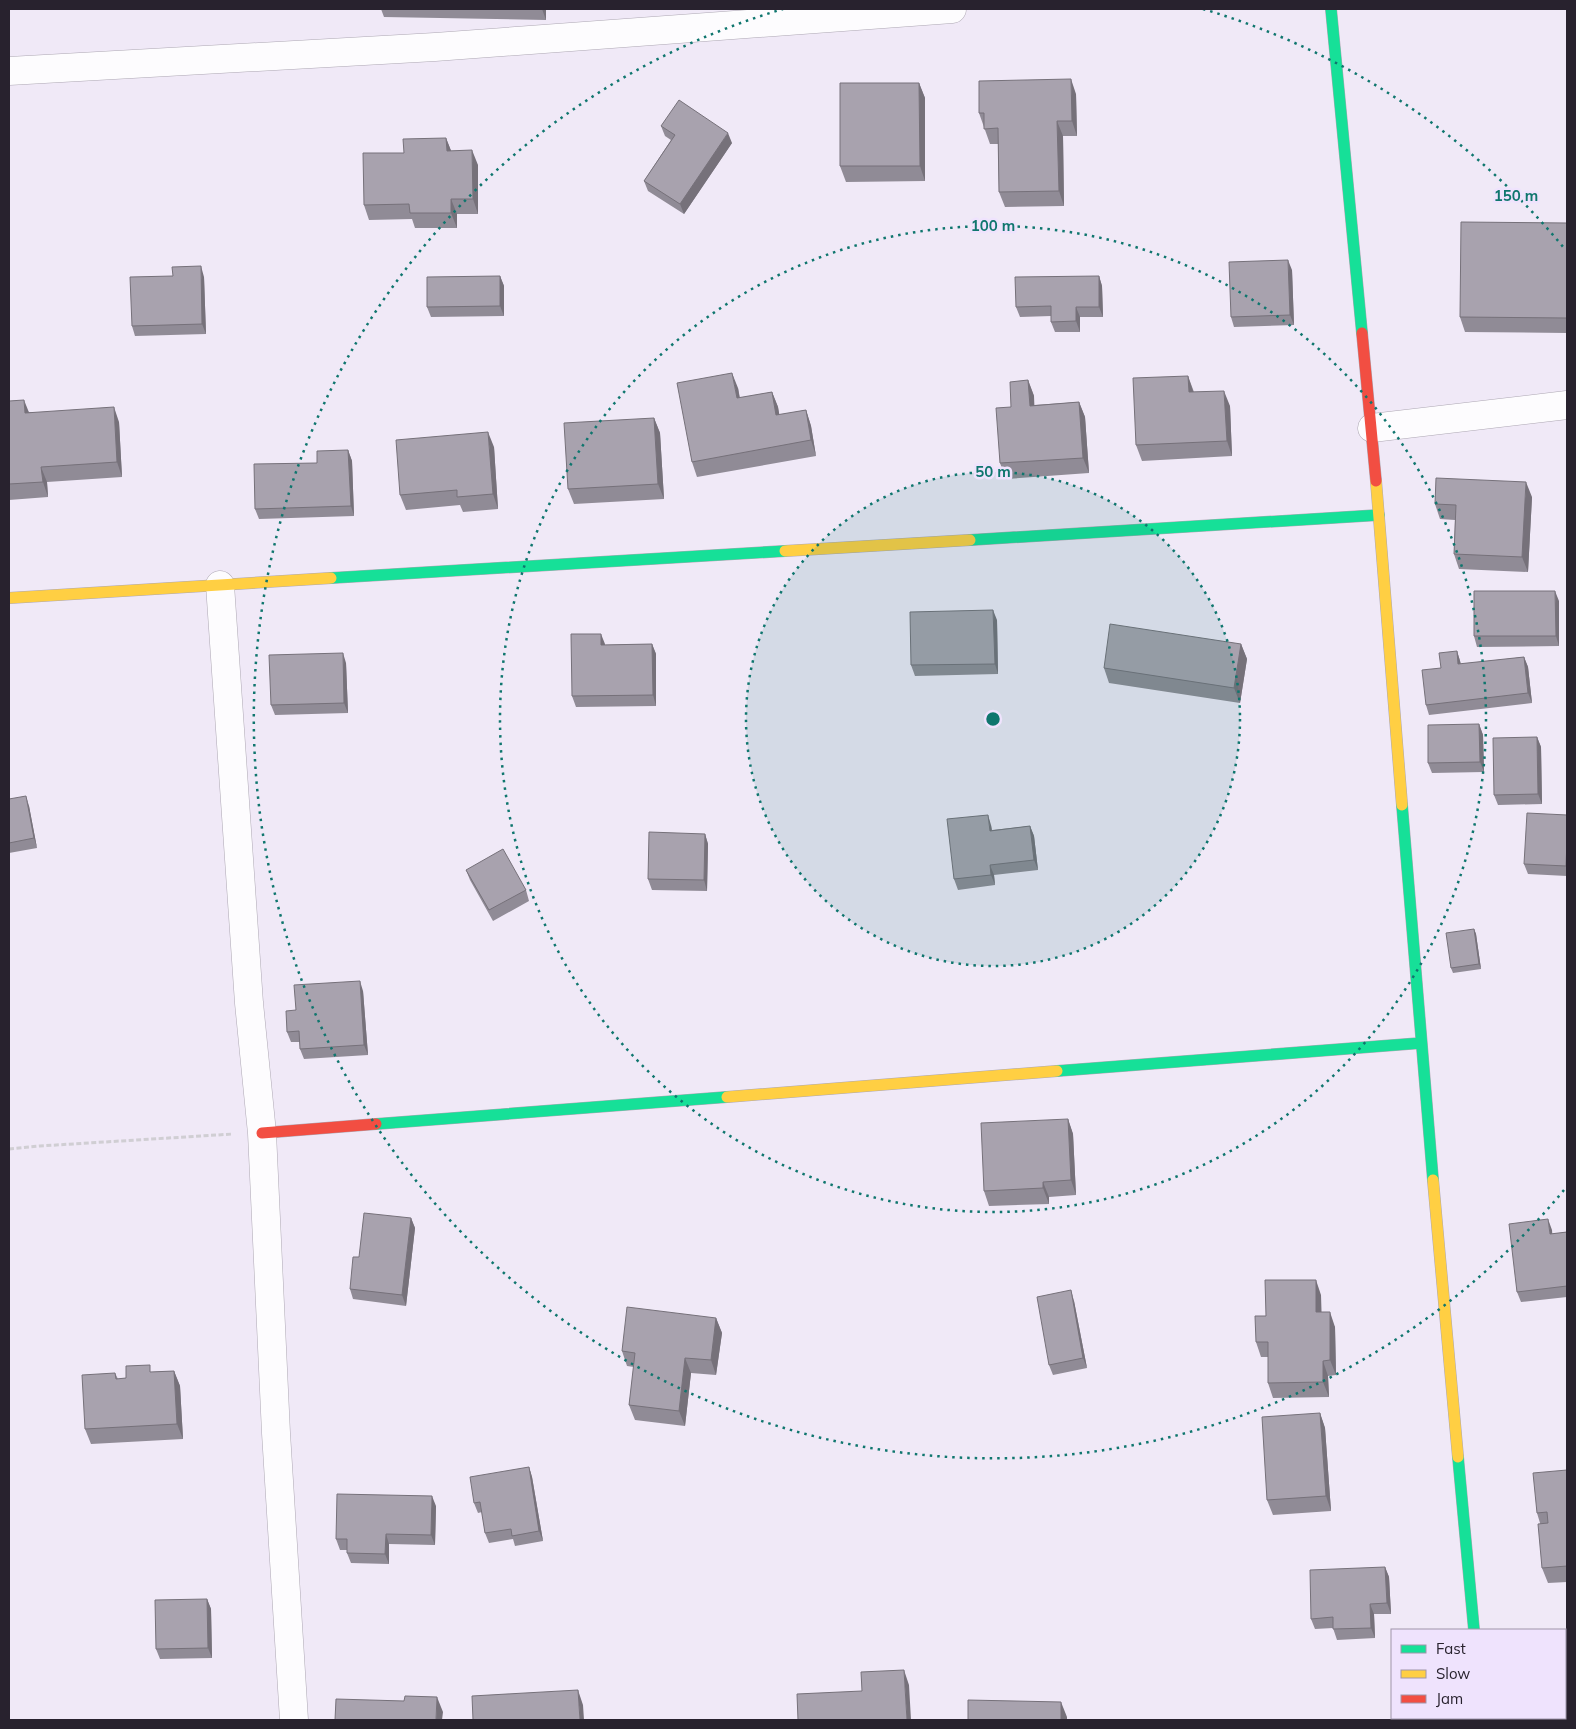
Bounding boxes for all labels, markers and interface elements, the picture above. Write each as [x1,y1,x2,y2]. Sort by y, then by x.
text: 150 m [1494,186,1538,205]
text: 100 m [971,216,1015,235]
text: 50 m [975,462,1011,481]
centre of rings [984,710,1002,728]
legend [1391,1629,1566,1719]
text: Fast [1436,1639,1466,1658]
text: Slow [1436,1664,1470,1683]
text: Jam [1436,1689,1463,1708]

